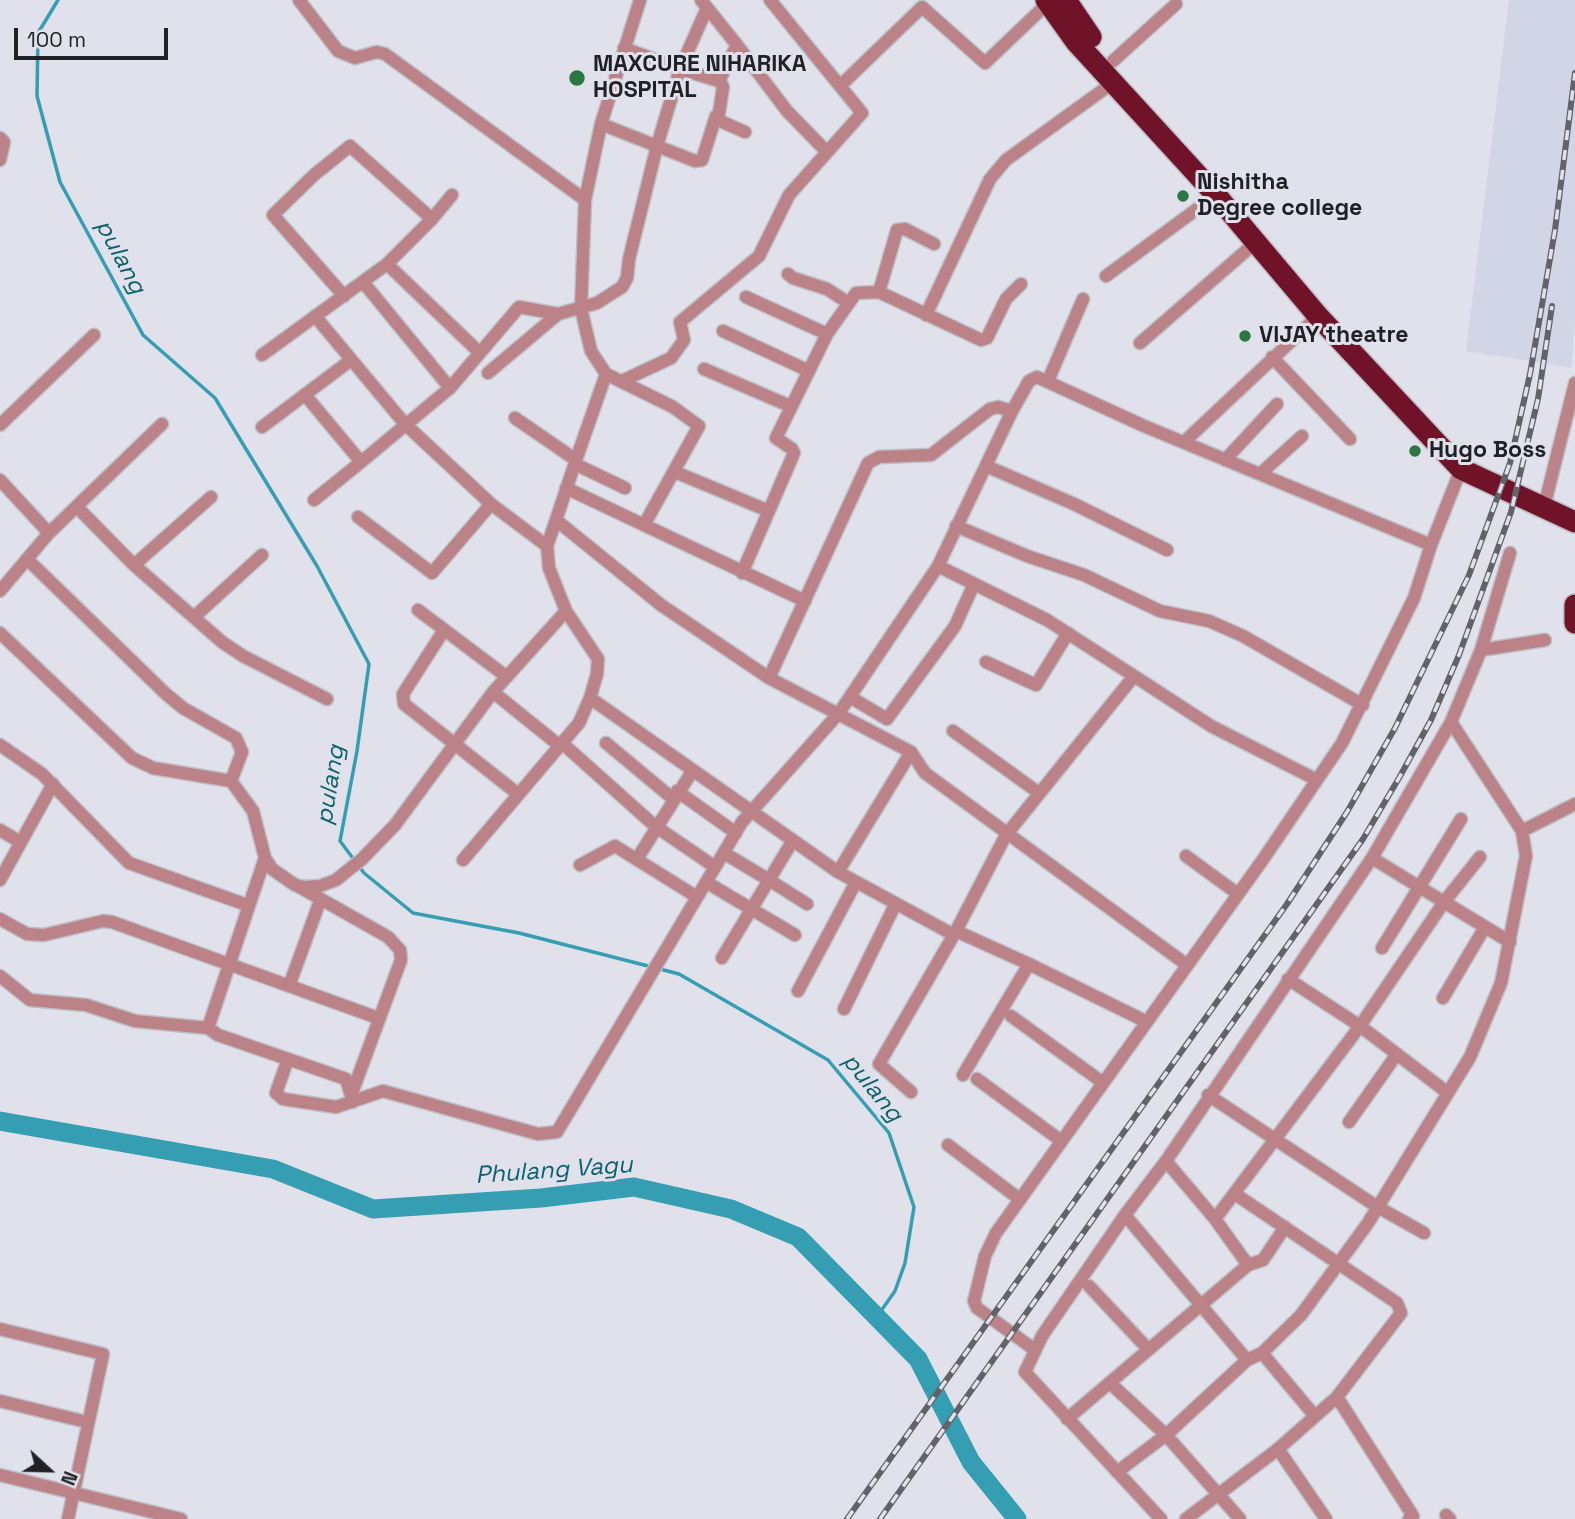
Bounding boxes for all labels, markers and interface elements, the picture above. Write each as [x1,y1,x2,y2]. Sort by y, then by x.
scale bar [18,14,172,58]
text: 100 m [27,26,86,53]
place label: MAXCURE NIHARIKA HOSPITAL [593,51,806,105]
marker: MAXCURE NIHARIKA HOSPITAL [567,68,587,88]
place label: Nishitha Degree college [1197,169,1362,223]
marker: Nishitha Degree college [1175,188,1191,204]
water label: pulang [89,215,151,299]
place label: VIJAY theatre [1259,322,1408,350]
marker: VIJAY theatre [1237,328,1253,344]
place label: Hugo Boss [1429,437,1546,465]
marker: Hugo Boss [1407,443,1423,459]
water label: pulang [311,743,351,827]
water label: pulang [836,1048,908,1128]
water label: Phulang Vagu [475,1151,633,1191]
north arrow [14,1435,84,1505]
text: N [55,1467,83,1489]

